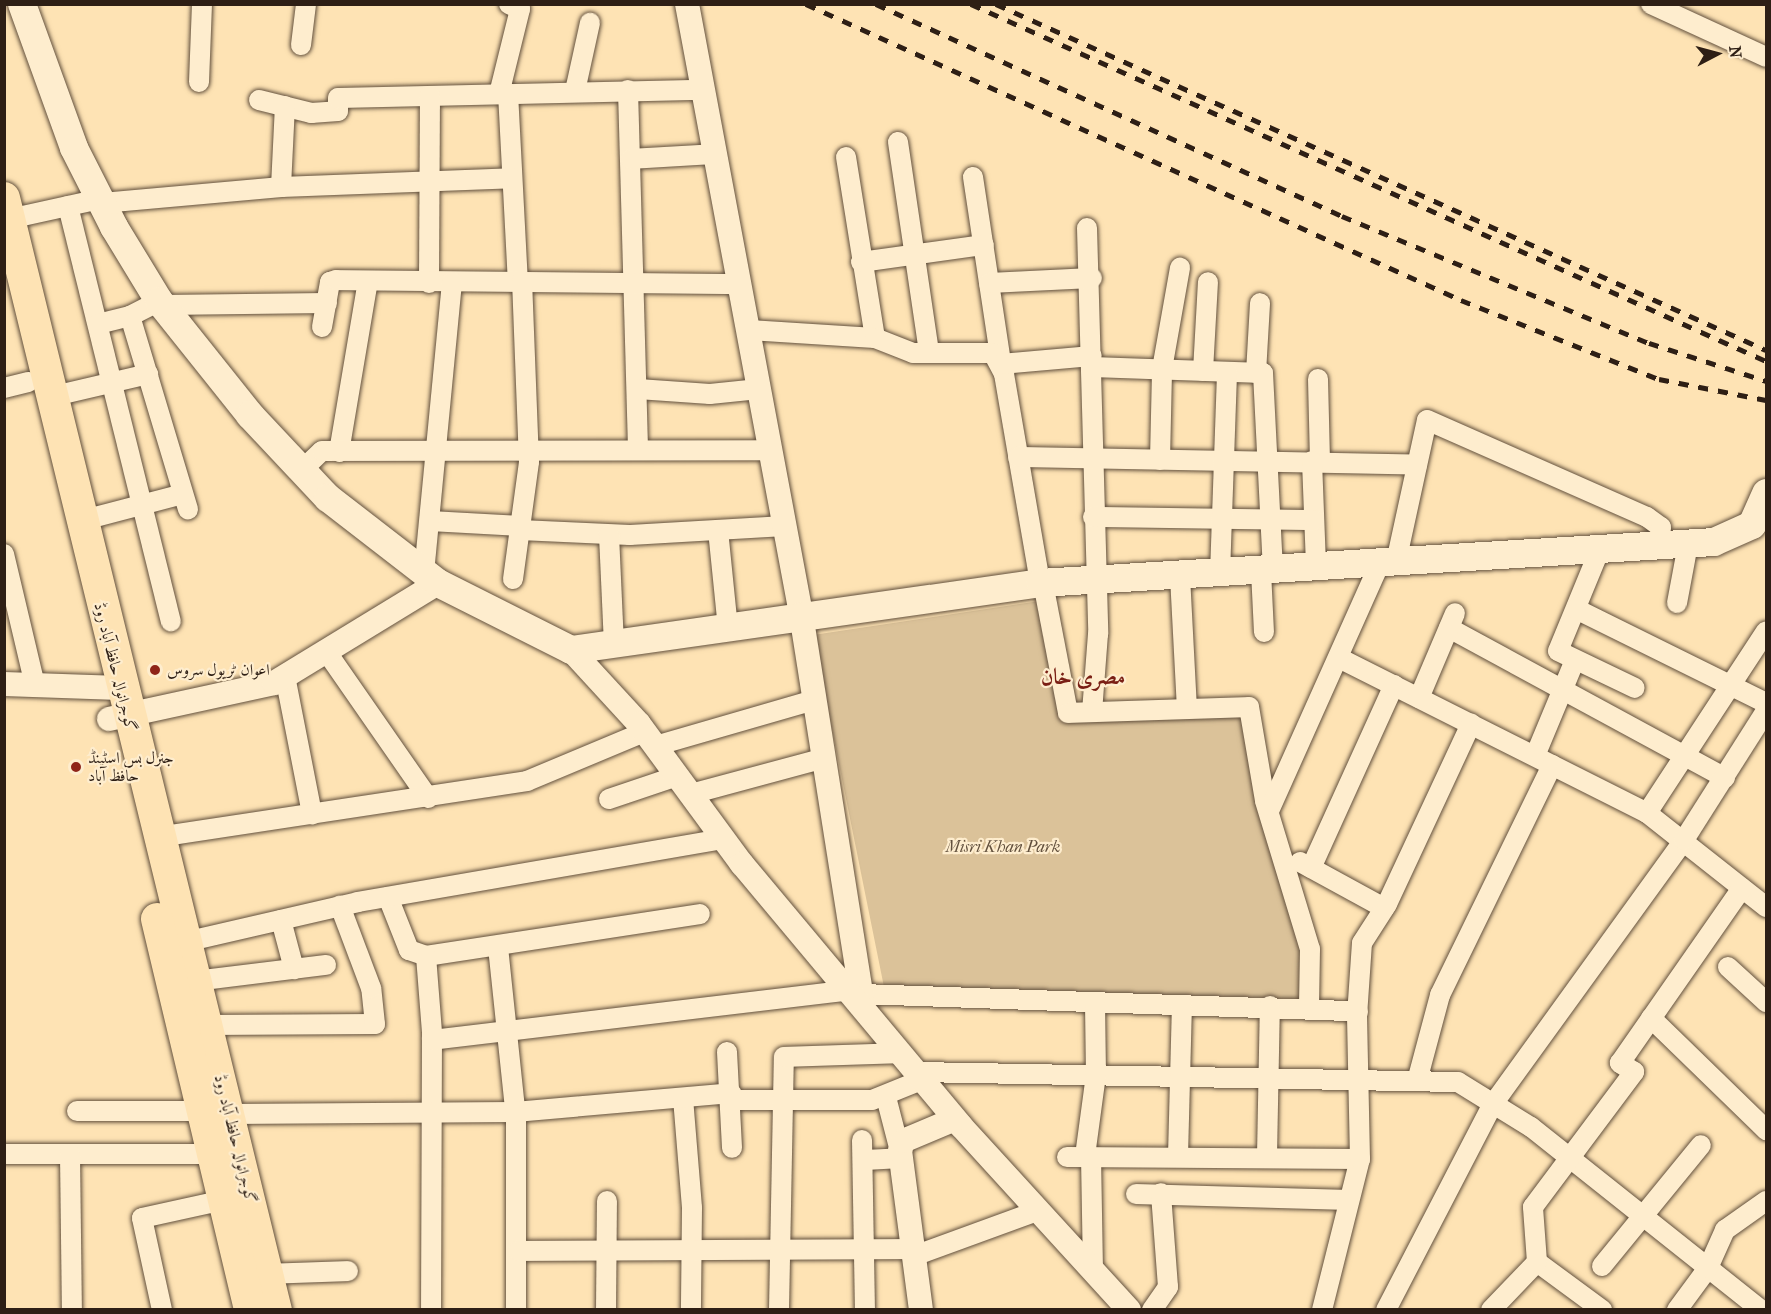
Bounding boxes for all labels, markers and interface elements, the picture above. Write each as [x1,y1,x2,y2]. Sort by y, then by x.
north arrow [1687,24,1747,84]
text: N [1725,45,1745,59]
street label: گوجرانوالہ حافظ آباد روڈ [90,601,140,733]
place label: اعوان ٹریول سروس [167,660,270,680]
marker: اعوان ٹریول سروس [148,663,162,677]
district label: مصری خان [1041,665,1125,691]
place label: جنرل بس اسٹینڈ حافظ آباد [88,748,174,786]
marker: جنرل بس اسٹینڈ حافظ آباد [69,760,83,774]
park label: Misri Khan Park [946,837,1060,857]
street label: گوجرانوالہ حافظ آباد روڈ [210,1073,260,1205]

